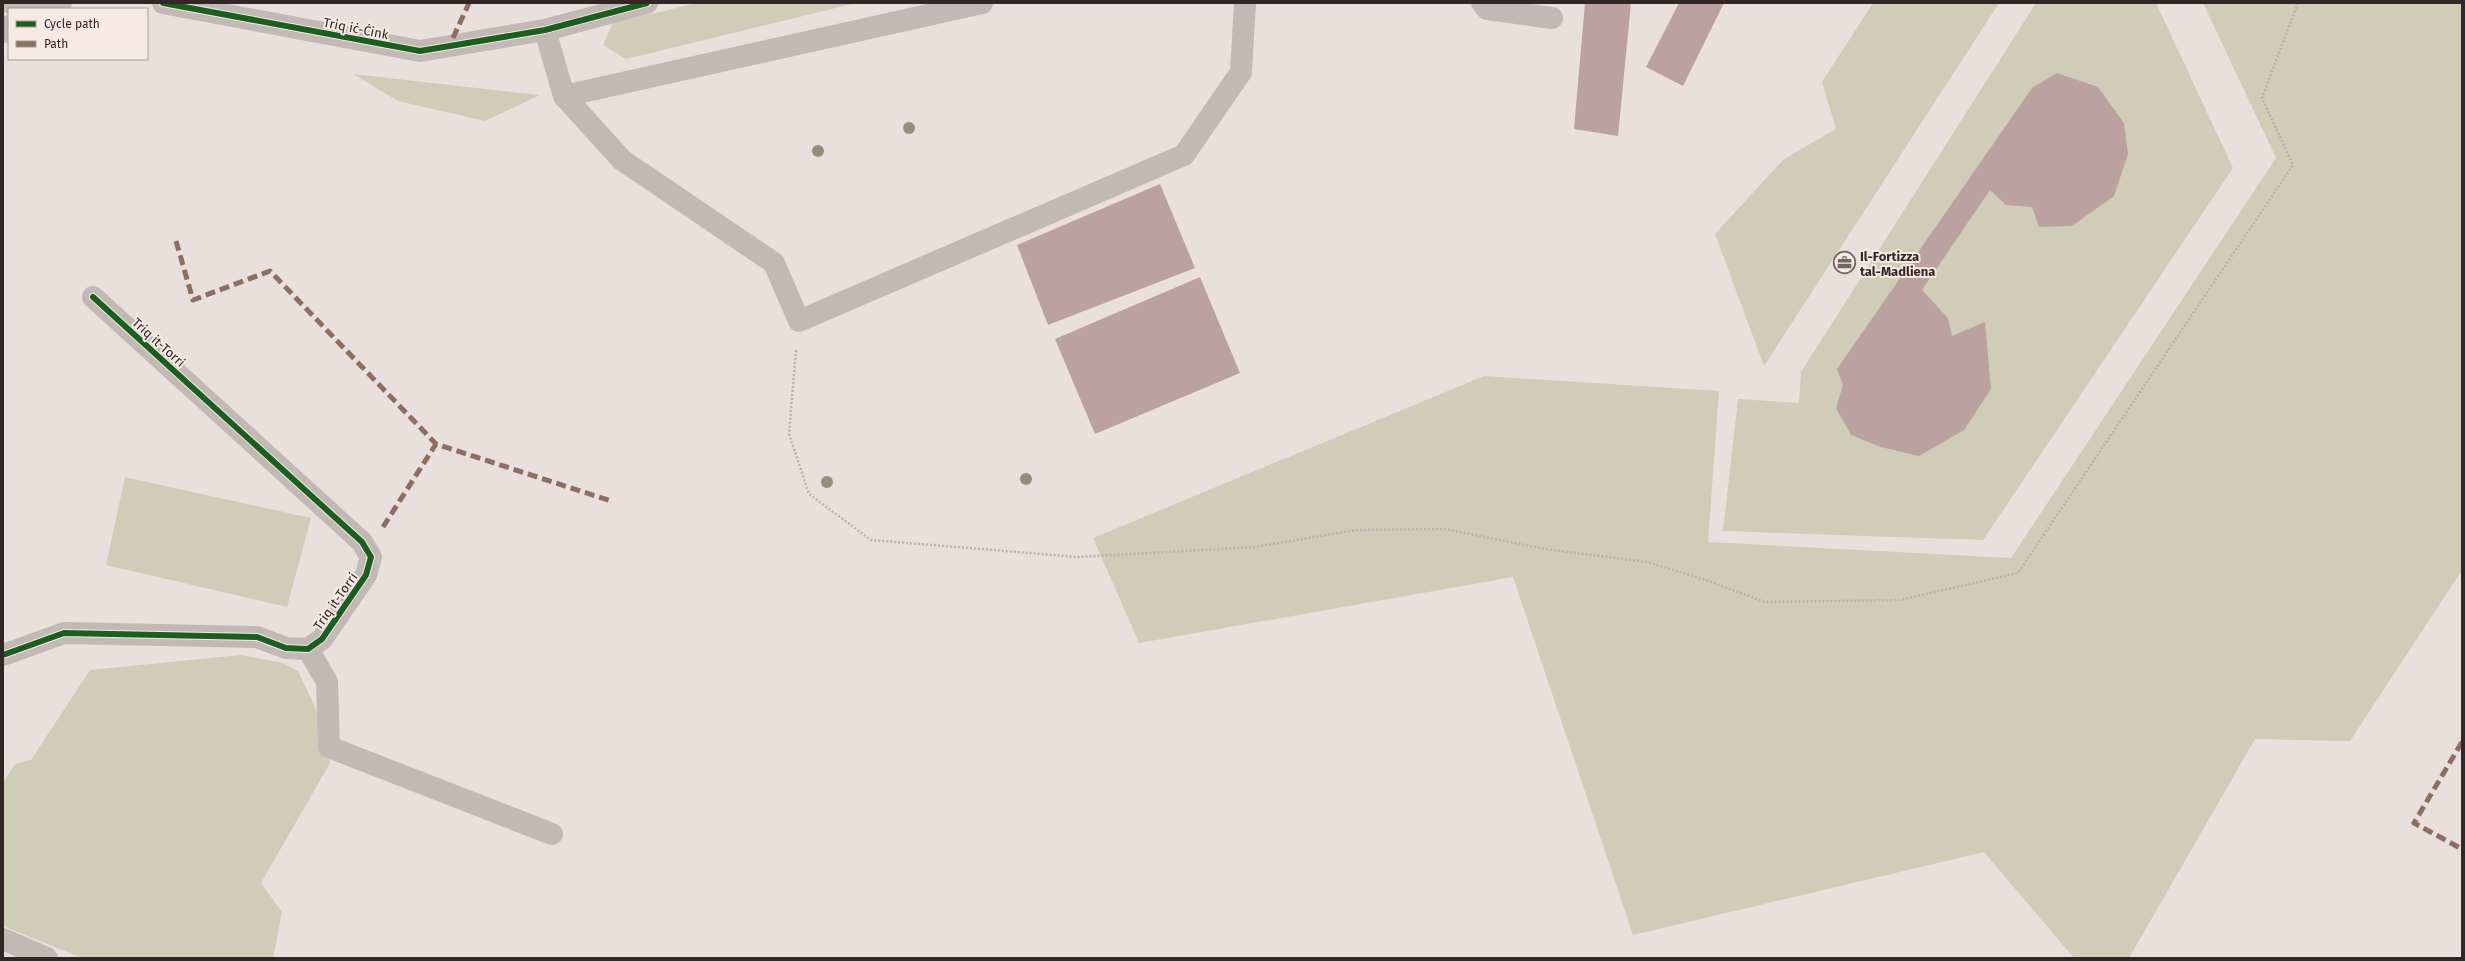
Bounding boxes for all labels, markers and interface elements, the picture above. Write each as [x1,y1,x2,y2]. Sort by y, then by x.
legend [8,8,148,60]
street label: Triq iċ-Ċink [322,15,390,42]
text: Cycle path [44,17,100,31]
text: Path [44,37,68,51]
place label: Il-Fortizza tal-Madliena [1860,249,1935,279]
office icon: Il-Fortizza tal-Madliena [1832,250,1858,276]
street label: Triq it-Torri [129,315,188,370]
street label: Triq it-Torri [310,570,360,633]

